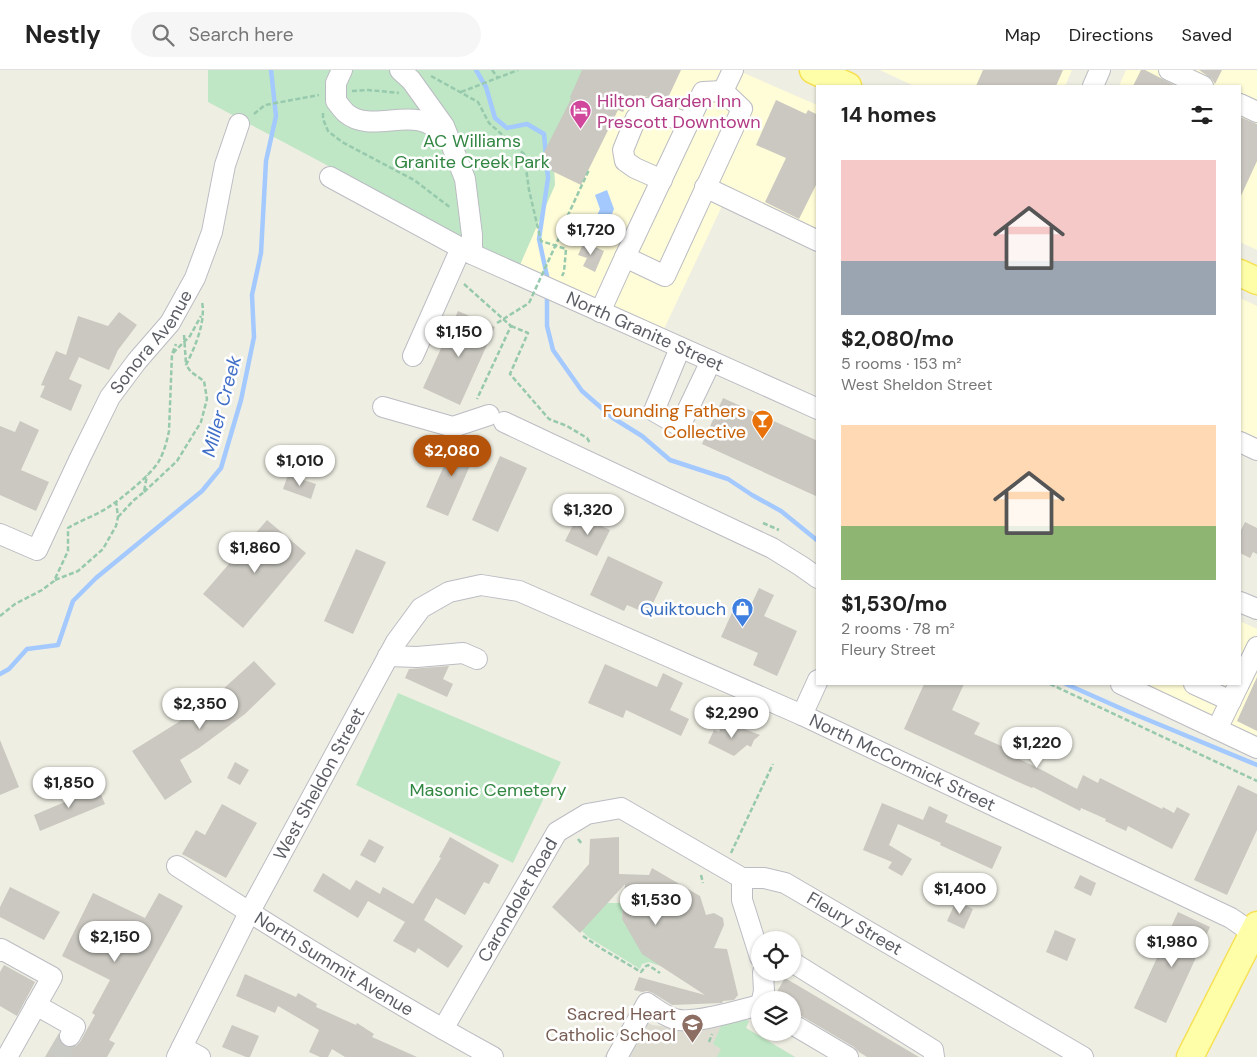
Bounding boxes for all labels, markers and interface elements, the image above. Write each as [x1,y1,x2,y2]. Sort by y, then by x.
search box [131,12,481,57]
text: Nestly [25,19,101,50]
icon: search [149,21,177,49]
text: Search here [189,22,294,47]
text: Map [1005,23,1041,47]
text: Directions [1069,23,1154,47]
text: Saved [1182,23,1232,47]
place label: Hilton Garden Inn Prescott Downtown [597,89,761,134]
hotel icon: Hilton Garden Inn Prescott Downtown [569,99,593,130]
text: 14 homes [841,101,937,129]
icon: filters [1188,101,1216,129]
park label: AC Williams Granite Creek Park [394,129,550,174]
icon: home [984,193,1074,283]
pin: $1,720 [550,214,632,256]
text: $1,720 [567,219,615,240]
street label: Sonora Avenue [104,286,198,399]
street label: North Granite Street [563,286,727,377]
pin: $1,150 [418,316,500,358]
text: $1,150 [436,321,482,342]
text: $2,080/mo [841,325,954,353]
water label: Miller Creek [196,352,247,460]
text: 5 rooms · 153 m² [841,353,962,374]
text: West Sheldon Street [841,374,992,395]
place label: Founding Fathers Collective [603,399,746,444]
bar icon: Founding Fathers Collective [750,409,774,440]
pin: $2,080 [411,434,493,477]
text: $2,080 [424,440,480,461]
pin: $1,010 [259,444,341,487]
text: $1,010 [276,450,324,471]
icon: home [984,458,1074,548]
pin: $1,320 [547,494,629,536]
text: $1,320 [563,499,613,520]
pin: $1,860 [214,532,296,574]
text: $1,860 [230,537,280,558]
text: $1,530/mo [841,590,947,618]
place label: Quiktouch [640,597,726,621]
shop icon: Quiktouch [730,597,754,628]
text: 2 rooms · 78 m² [841,618,955,639]
text: Fleury Street [841,639,936,660]
pin: $2,350 [159,688,241,730]
text: $2,350 [173,693,227,714]
pin: $2,290 [691,696,773,739]
text: $2,290 [705,702,759,723]
street label: West Sheldon Street [268,703,370,864]
street label: North McCormick Street [805,708,999,817]
pin: $1,220 [996,726,1078,769]
text: $1,220 [1012,732,1062,753]
pin: $1,850 [28,766,110,809]
text: $1,850 [44,772,94,793]
park label: Masonic Cemetery [409,778,567,802]
street label: Carondolet Road [472,834,563,967]
pin: $1,400 [919,872,1001,915]
text: $1,400 [934,878,986,899]
pin: $1,530 [615,884,697,926]
street label: Fleury Street [802,886,907,961]
text: $1,530 [631,889,681,910]
street label: North Summit Avenue [250,906,418,1022]
pin: $2,150 [74,920,156,963]
text: $2,150 [90,926,140,947]
pin: $1,980 [1131,926,1213,968]
map controls [751,931,801,1041]
button: locate [751,931,801,981]
text: $1,980 [1147,931,1197,952]
button: layers [751,991,801,1041]
place label: Sacred Heart Catholic School [546,1002,676,1047]
school or university icon: Sacred Heart Catholic School [680,1012,704,1043]

